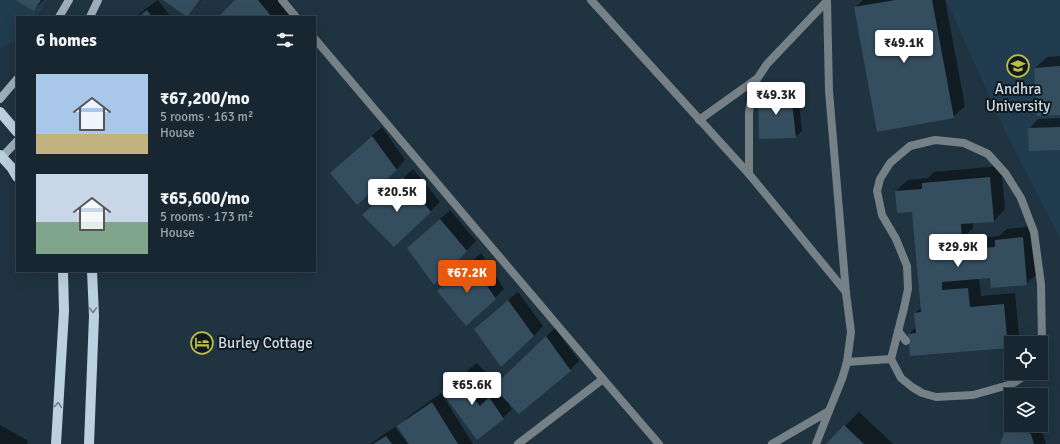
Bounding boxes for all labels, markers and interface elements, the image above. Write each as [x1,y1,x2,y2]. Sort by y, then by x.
icon: filters [274,29,296,51]
text: 6 homes [36,30,97,51]
pin: ₹49.1K [871,30,937,64]
text: ₹49.1K [884,35,924,51]
school or university icon: Andhra University [1005,53,1031,79]
place label: Andhra University [986,80,1050,115]
pin: ₹49.3K [743,82,809,116]
text: ₹49.3K [756,87,796,103]
text: ₹67,200/mo [160,88,250,109]
icon: home [68,90,116,138]
text: 5 rooms · 163 m² [160,109,253,125]
text: House [160,125,195,141]
pin: ₹20.5K [364,179,430,213]
text: ₹20.5K [377,184,417,200]
text: ₹65,600/mo [160,188,250,209]
icon: home [68,190,116,238]
text: 5 rooms · 173 m² [160,209,253,225]
text: House [160,225,195,241]
pin: ₹29.9K [925,234,991,268]
text: ₹29.9K [938,239,978,255]
pin: ₹67.2K [434,260,500,294]
text: ₹67.2K [447,265,487,281]
one-way arrow [89,307,98,313]
hotel icon: Burley Cottage [189,330,215,356]
place label: Burley Cottage [218,334,313,352]
map controls [1004,336,1048,432]
button: locate [1004,336,1048,380]
pin: ₹65.6K [439,372,505,406]
text: ₹65.6K [452,377,492,393]
button: layers [1004,388,1048,432]
one-way arrow [54,402,63,408]

